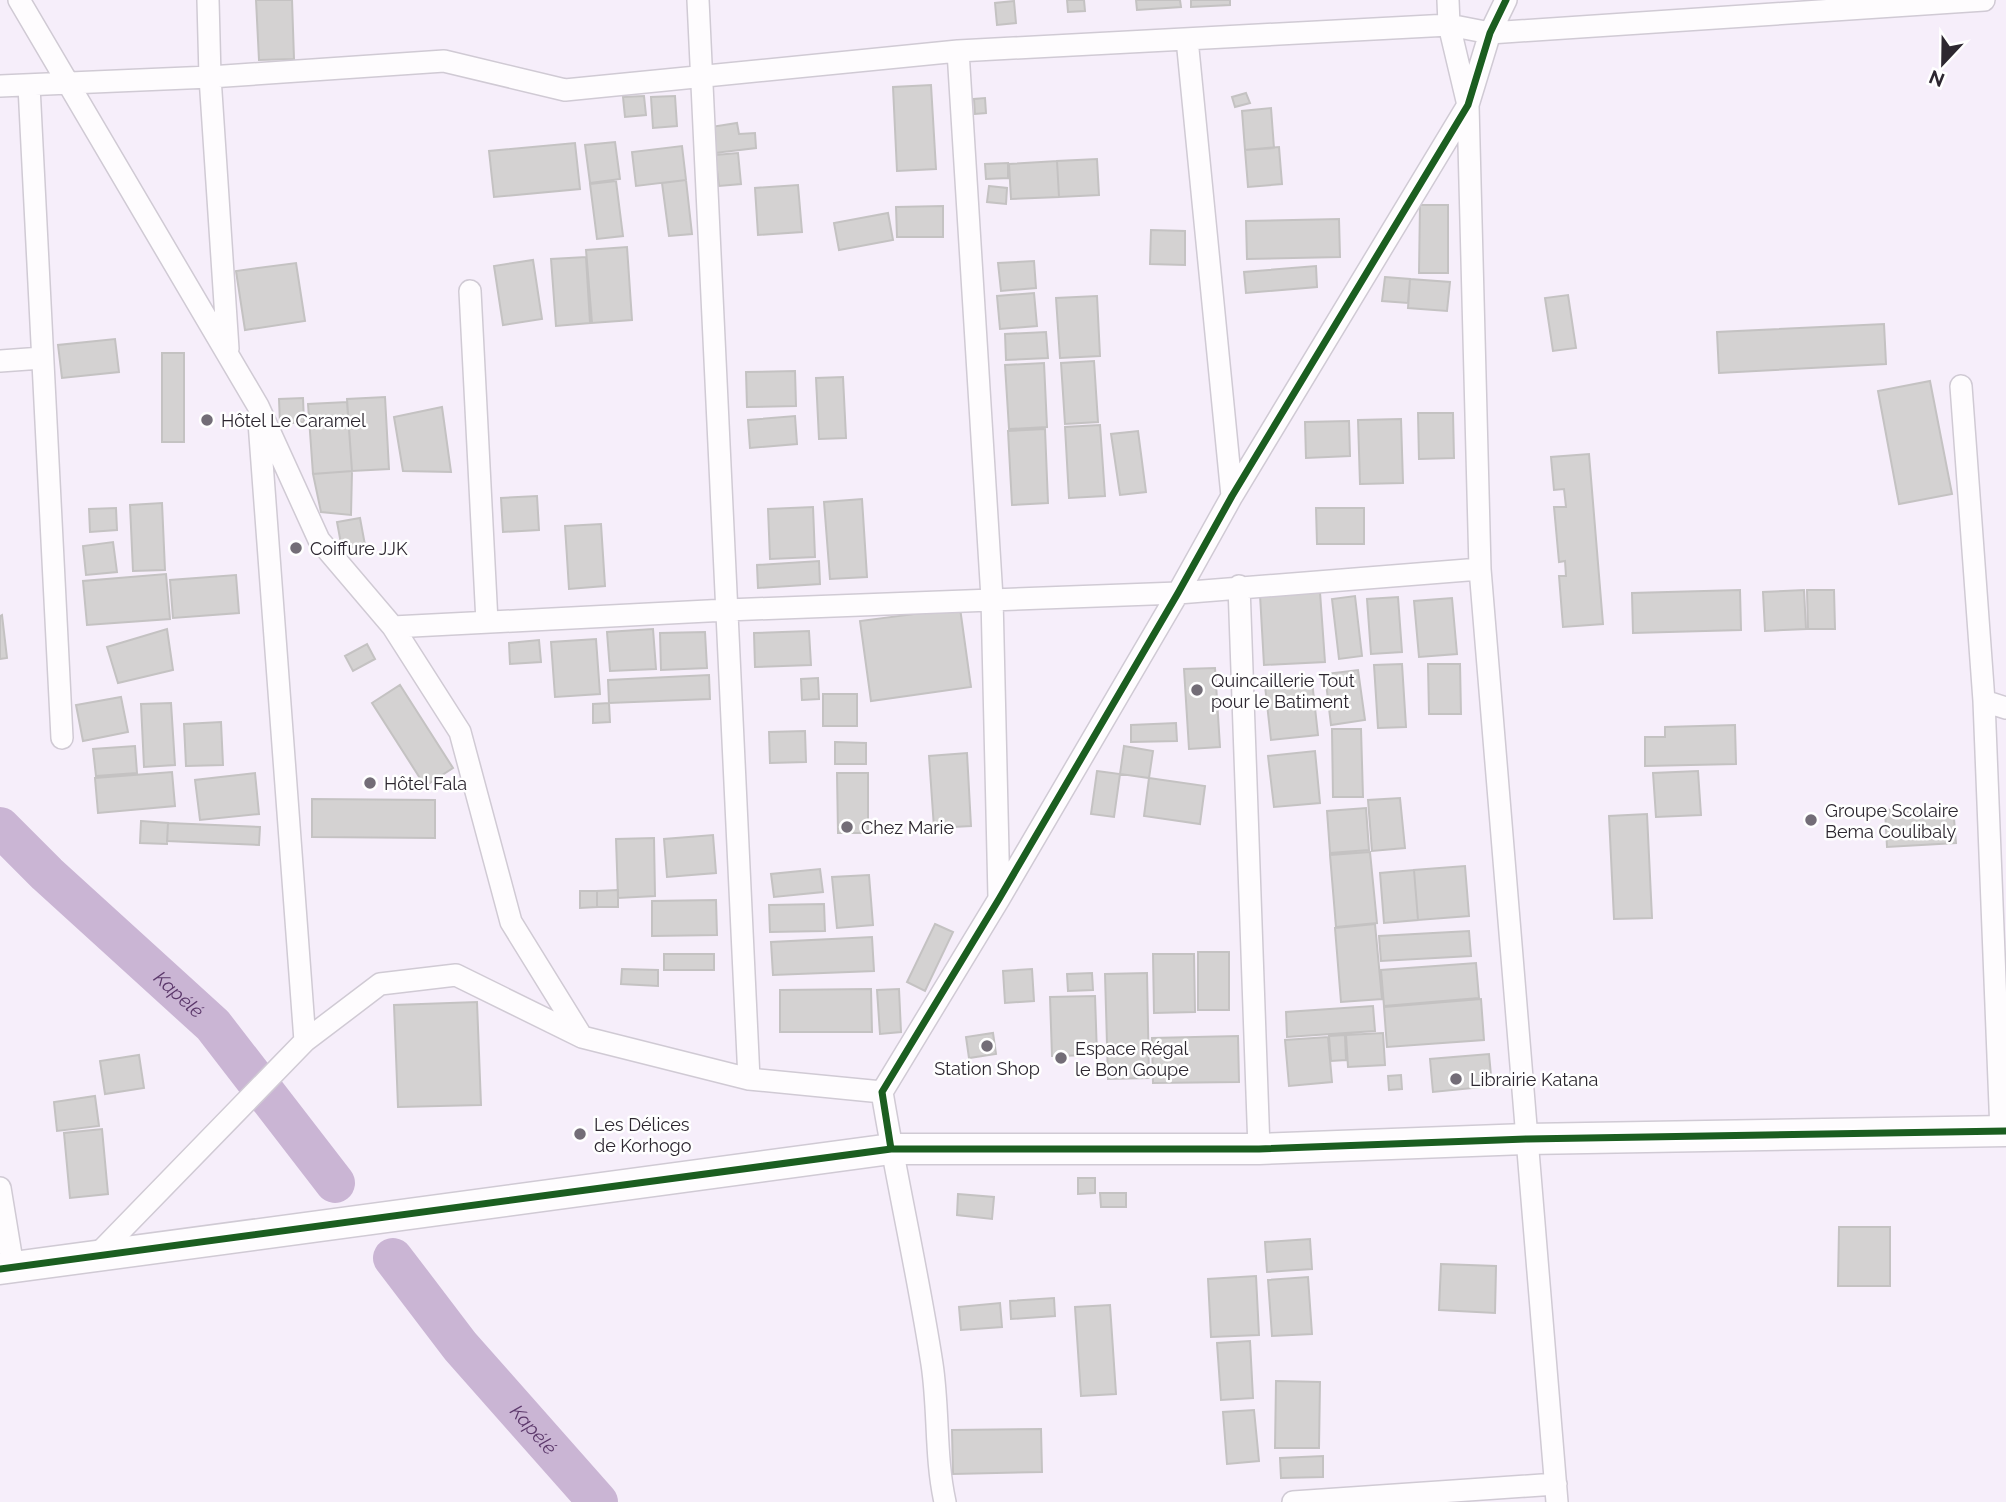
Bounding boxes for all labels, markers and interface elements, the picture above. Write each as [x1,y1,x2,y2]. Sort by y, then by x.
north arrow [1908,28,1978,98]
text: N [1926,66,1947,92]
place label: Hôtel Le Caramel [221,410,366,431]
marker: Hôtel Le Caramel [199,412,215,428]
place label: Coiffure JJK [310,538,408,559]
marker: Coiffure JJK [288,540,304,556]
place label: Quincaillerie Tout pour le Batiment [1211,670,1355,712]
marker: Quincaillerie Tout pour le Batiment [1189,682,1205,698]
place label: Hôtel Fala [384,773,467,794]
marker: Hôtel Fala [362,775,378,791]
place label: Groupe Scolaire Bema Coulibaly [1825,800,1959,842]
marker: Groupe Scolaire Bema Coulibaly [1803,812,1819,828]
place label: Chez Marie [861,817,954,838]
marker: Chez Marie [839,819,855,835]
water label: Kapélé [150,966,208,1022]
marker: Station Shop [979,1038,995,1054]
place label: Espace Régal le Bon Goupe [1075,1038,1189,1080]
marker: Espace Régal le Bon Goupe [1053,1050,1069,1066]
place label: Station Shop [934,1058,1040,1079]
place label: Librairie Katana [1470,1069,1598,1090]
marker: Librairie Katana [1448,1071,1464,1087]
place label: Les Délices de Korhogo [594,1114,692,1156]
marker: Les Délices de Korhogo [572,1126,588,1142]
water label: Kapélé [506,1400,562,1459]

